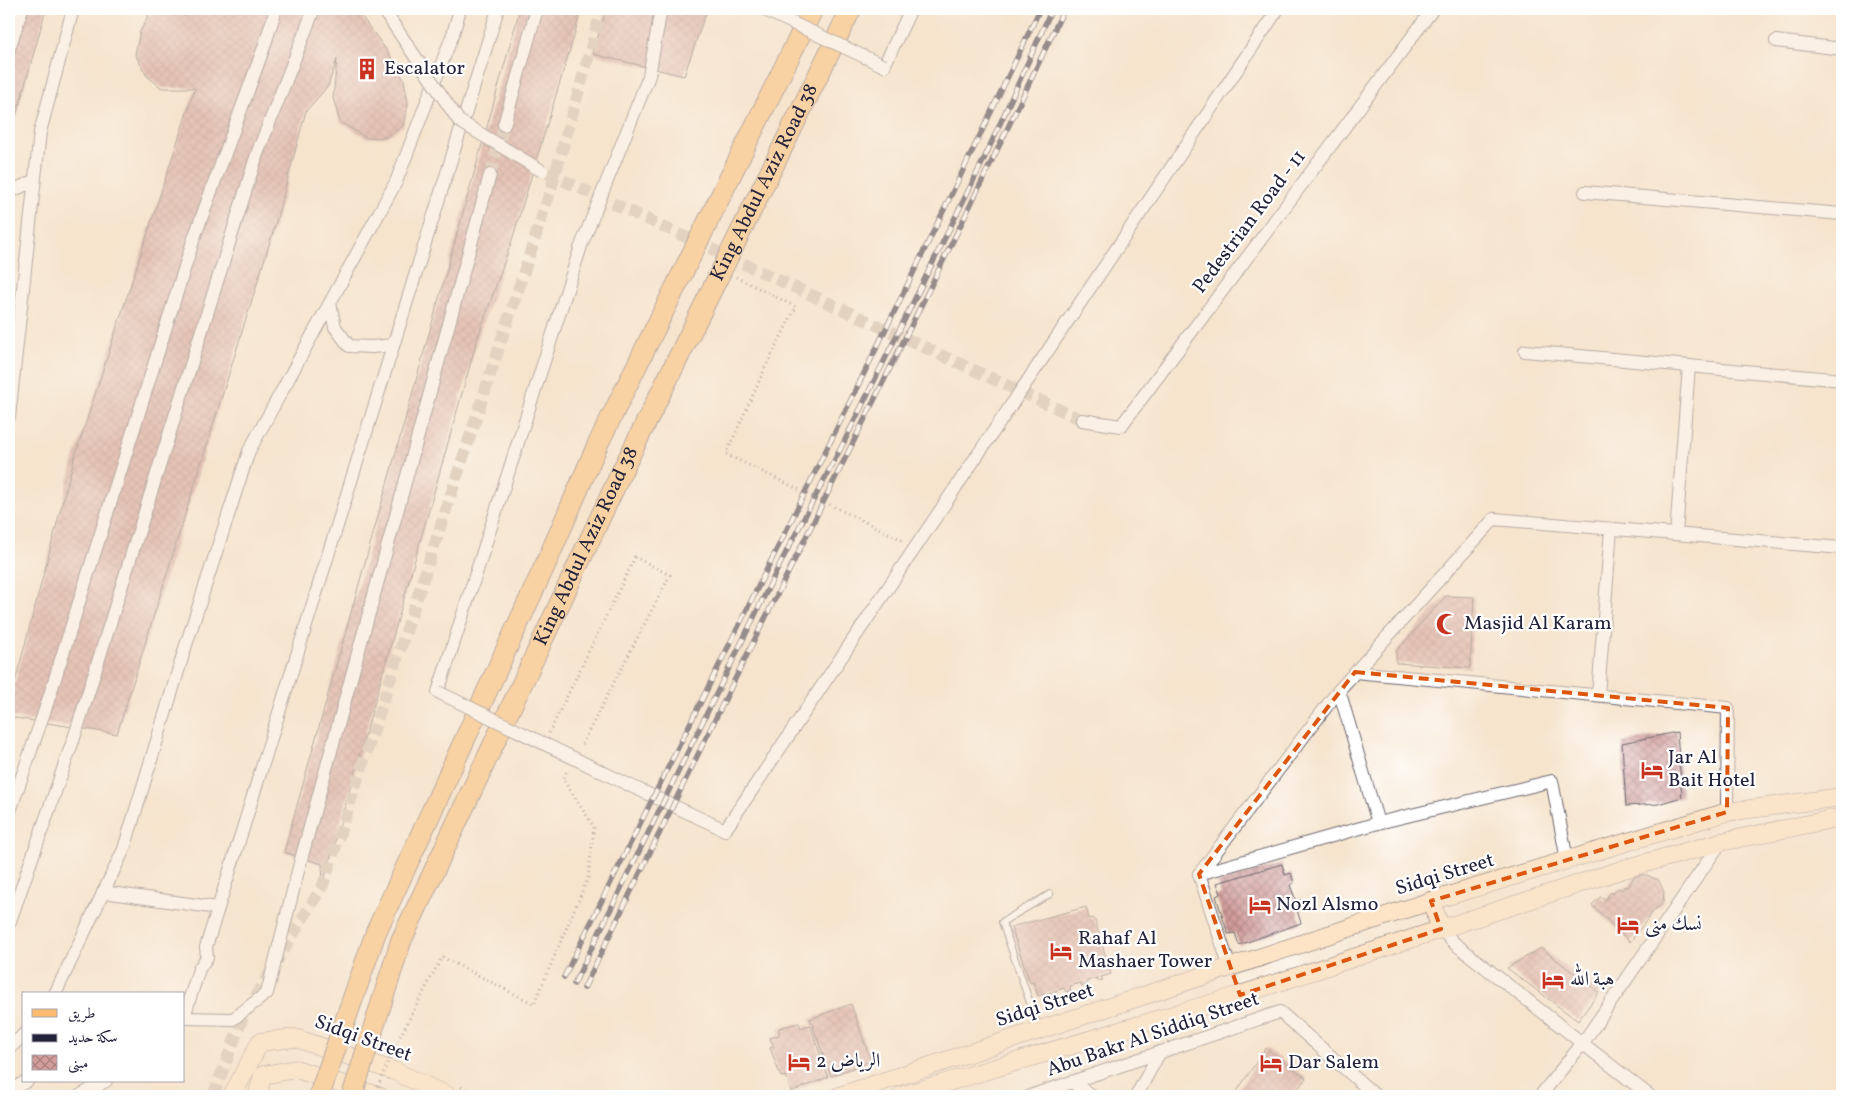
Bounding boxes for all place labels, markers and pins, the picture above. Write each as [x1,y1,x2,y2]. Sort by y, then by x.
place label: Escalator [384,55,465,83]
building icon: Escalator [354,56,380,82]
place label: Masjid Al Karam [1464,610,1612,638]
mosque icon: Masjid Al Karam [1434,611,1460,637]
place label: Jar Al Bait Hotel [1668,744,1755,795]
hotel icon: Jar Al Bait Hotel [1639,757,1665,783]
place label: Nozl Alsmo [1276,891,1378,919]
hotel icon: Nozl Alsmo [1247,892,1273,918]
place label: نسك منى [1645,911,1702,939]
hotel icon: نسك منى [1615,912,1641,938]
place label: Rahaf Al Mashaer Tower [1078,925,1212,976]
hotel icon: Rahaf Al Mashaer Tower [1048,938,1074,964]
place label: هبة الله [1570,963,1615,994]
hotel icon: هبة الله [1540,967,1566,993]
place label: الرياض 2 [816,1048,880,1076]
hotel icon: الرياض 2 [786,1049,812,1075]
place label: Dar Salem [1288,1049,1379,1077]
hotel icon: Dar Salem [1258,1050,1284,1076]

